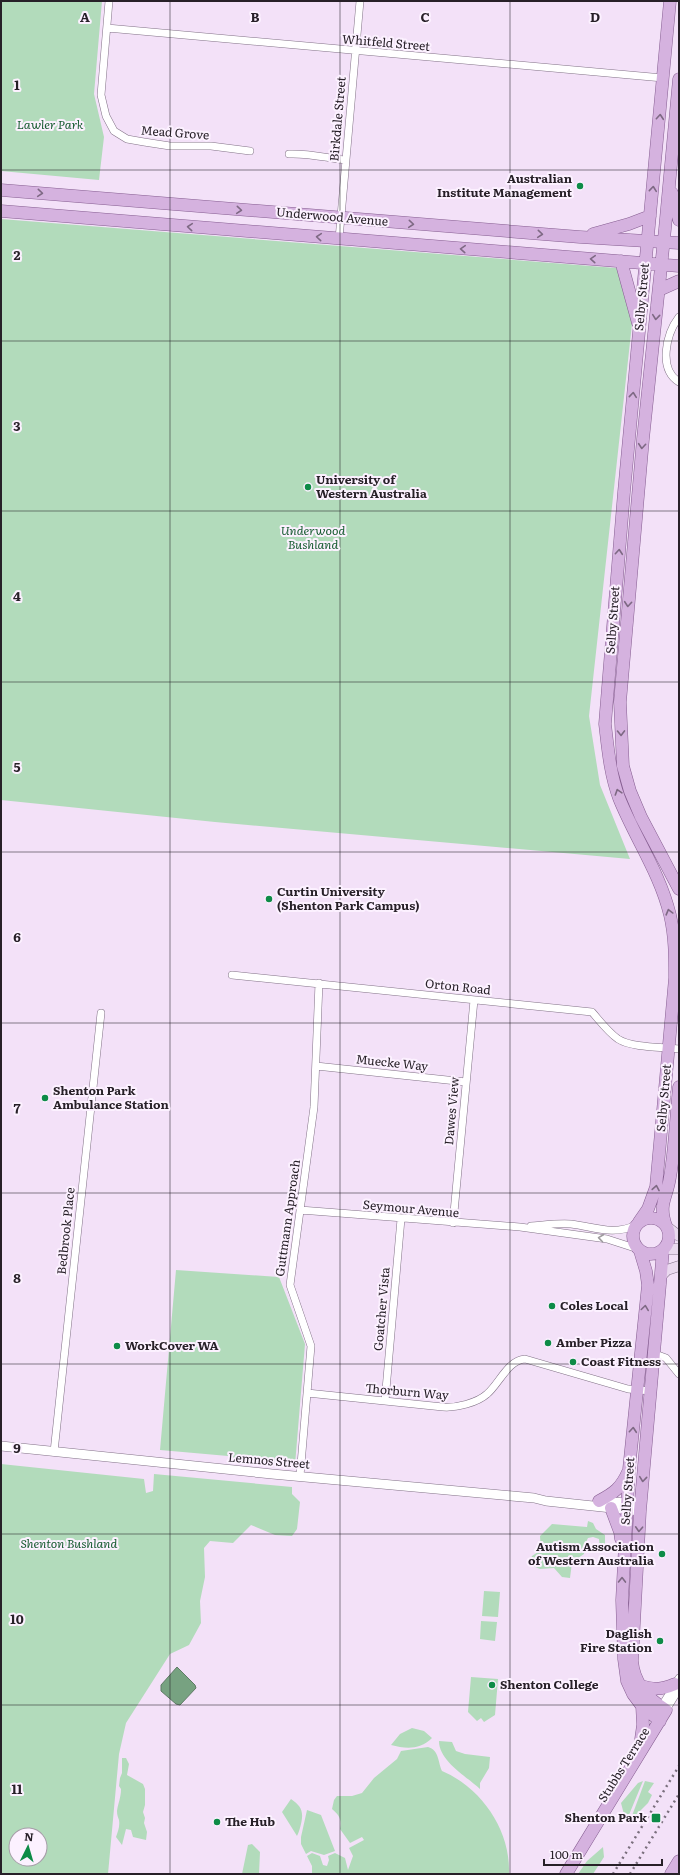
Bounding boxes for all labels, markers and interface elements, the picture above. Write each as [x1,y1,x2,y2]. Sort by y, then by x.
text: A [80,7,90,26]
text: B [251,7,260,26]
text: C [420,7,430,26]
text: D [590,7,600,26]
street label: Whitfeld Street [341,29,431,55]
text: 1 [14,75,20,94]
street label: Birkdale Street [324,76,350,162]
one-way arrow [655,114,664,120]
park label: Lawler Park [17,115,84,133]
street label: Mead Grove [140,121,210,143]
place label: Australian Institute Management [437,169,573,201]
marker: Australian Institute Management [575,181,585,191]
one-way arrow [648,186,657,192]
one-way arrow [37,188,43,197]
street label: Underwood Avenue [275,202,389,230]
one-way arrow [236,205,242,214]
one-way arrow [408,219,414,228]
one-way arrow [187,222,193,231]
one-way arrow [537,229,543,238]
one-way arrow [316,233,322,242]
one-way arrow [460,244,466,253]
text: 2 [14,245,21,264]
one-way arrow [589,254,596,263]
street label: Selby Street [629,262,653,332]
one-way arrow [652,314,661,320]
one-way arrow [629,392,638,398]
text: 3 [13,416,21,435]
one-way arrow [638,443,647,449]
place label: University of Western Australia [316,470,427,502]
marker: University of Western Australia [303,482,313,492]
park label: Underwood Bushland [281,521,345,553]
one-way arrow [614,549,623,555]
street label: Selby Street [601,585,623,654]
text: 4 [13,586,21,605]
one-way arrow [624,601,633,607]
one-way arrow [617,730,625,736]
text: 5 [13,757,21,776]
one-way arrow [614,789,623,796]
place label: Curtin University (Shenton Park Campus) [277,882,419,914]
marker: Curtin University (Shenton Park Campus) [264,894,274,904]
one-way arrow [665,908,674,915]
text: 6 [13,927,21,946]
street label: Orton Road [424,974,492,998]
street label: Muecke Way [355,1049,429,1075]
street label: Selby Street [651,1063,675,1133]
street label: Dawes View [439,1075,463,1146]
place label: Shenton Park Ambulance Station [53,1081,169,1113]
marker: Shenton Park Ambulance Station [40,1093,50,1103]
text: 7 [13,1098,21,1117]
street label: Guttmann Approach [270,1158,304,1277]
one-way arrow [651,1184,659,1191]
street label: Bedbrook Place [51,1186,79,1275]
street label: Seymour Avenue [362,1195,460,1221]
one-way arrow [597,1234,604,1243]
street label: Goatcher Vista [368,1266,394,1352]
text: 8 [13,1268,21,1287]
place label: Coles Local [560,1296,629,1314]
marker: Coles Local [547,1301,557,1311]
one-way arrow [640,1305,649,1311]
place label: Amber Pizza [556,1333,632,1351]
place label: WorkCover WA [125,1336,219,1354]
marker: Amber Pizza [543,1338,553,1348]
marker: WorkCover WA [112,1341,122,1351]
place label: Coast Fitness [581,1352,661,1370]
marker: Coast Fitness [568,1357,578,1367]
street label: Thorburn Way [365,1378,450,1404]
one-way arrow [629,1427,638,1433]
text: 9 [13,1438,21,1457]
street label: Lemnos Street [227,1447,311,1473]
street label: Selby Street [616,1456,638,1525]
one-way arrow [639,1476,648,1482]
one-way arrow [634,1526,643,1532]
park label: Shenton Bushland [21,1534,118,1552]
place label: Autism Association of Western Australia [528,1537,655,1569]
marker: Autism Association of Western Australia [657,1549,667,1559]
one-way arrow [618,1577,627,1583]
text: 10 [10,1609,24,1628]
place label: Daglish Fire Station [580,1624,653,1656]
marker: Daglish Fire Station [655,1636,665,1646]
place label: Shenton College [500,1675,599,1693]
marker: Shenton College [487,1680,497,1690]
street label: Stubbs Terrace [593,1724,653,1805]
text: 11 [12,1779,23,1798]
place label: Shenton Park [565,1808,648,1826]
place label: The Hub [225,1812,275,1830]
marker: Shenton Park [650,1812,662,1824]
marker: The Hub [212,1817,222,1827]
north arrow [8,1827,48,1867]
text: N [24,1828,34,1844]
scale bar [544,1841,662,1867]
text: 100 m [550,1845,583,1863]

